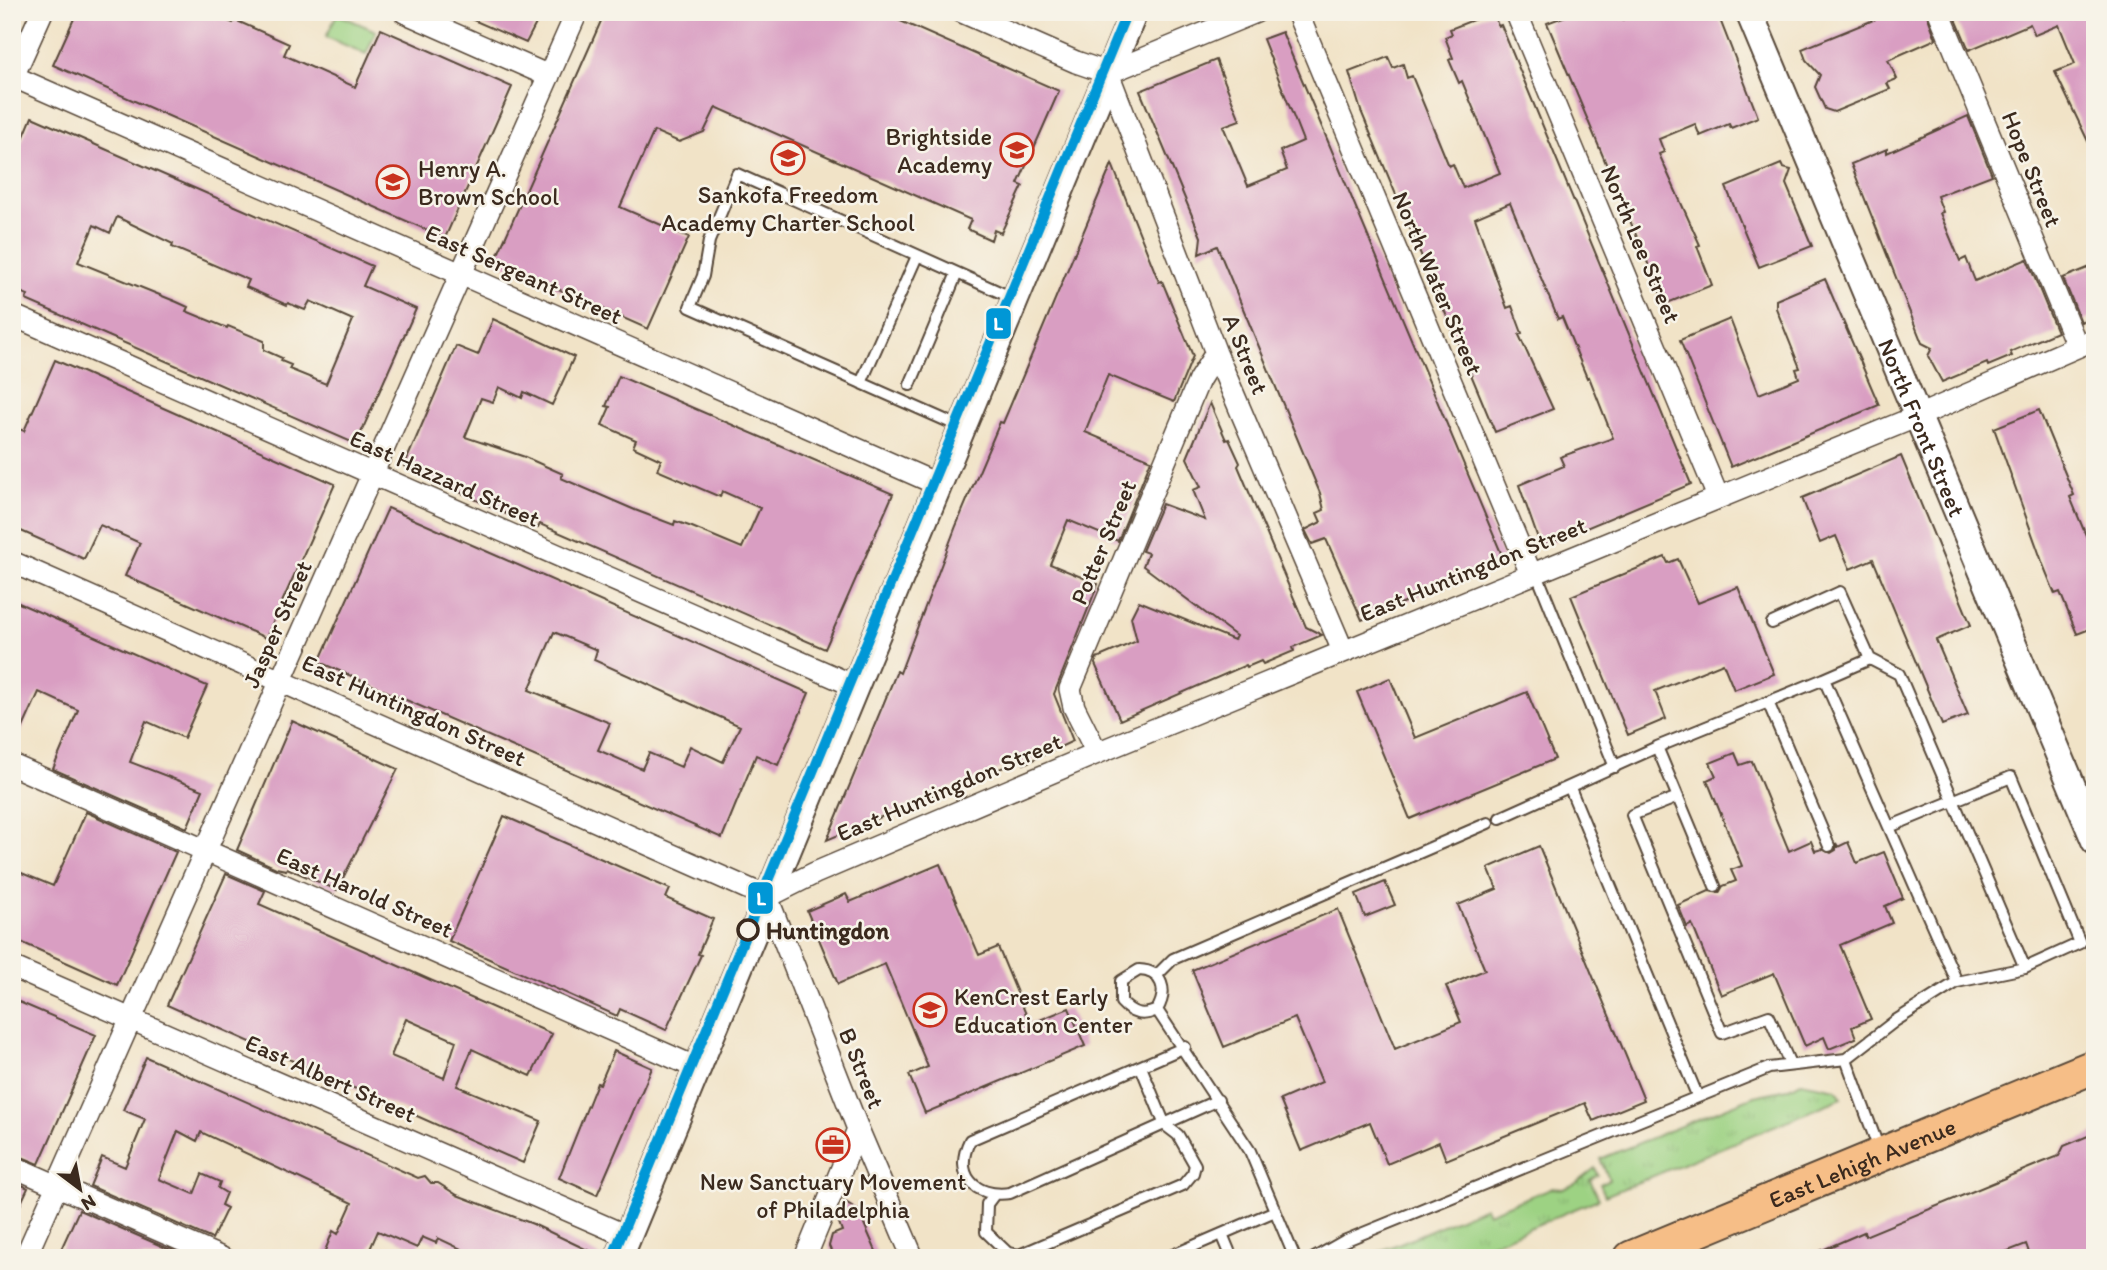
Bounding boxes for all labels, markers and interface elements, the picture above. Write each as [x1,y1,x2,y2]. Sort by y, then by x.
street label: Hope Street [1996,107,2068,231]
place label: Brightside Academy [885,122,992,179]
school or university icon: Brightside Academy [998,131,1036,169]
school or university icon: Sankofa Freedom Academy Charter School [769,139,807,177]
place label: Henry A. Brown School [418,154,559,211]
street label: North Lee Street [1595,161,1687,327]
school or university icon: Henry A. Brown School [374,163,412,201]
place label: Sankofa Freedom Academy Charter School [661,180,915,237]
street label: North Water Street [1386,187,1490,379]
street label: East Sergeant Street [421,218,627,330]
line badge: L [985,307,1012,340]
street label: A Street [1217,310,1275,398]
text: L [993,312,1003,335]
street label: North Front Street [1872,334,1972,521]
street label: East Hazzard Street [346,423,544,533]
street label: Potter Street [1064,475,1142,609]
street label: East Huntingdon Street [1355,510,1591,628]
street label: Jasper Street [236,556,318,692]
street label: East Huntingdon Street [298,648,530,772]
street label: East Huntingdon Street [832,726,1066,848]
street label: East Harold Street [272,840,458,944]
line badge: L [747,881,774,915]
text: L [756,887,766,910]
place label: Huntingdon [766,916,890,946]
marker: Huntingdon [737,919,759,941]
place label: KenCrest Early Education Center [954,982,1133,1039]
school or university icon: KenCrest Early Education Center [911,991,949,1029]
street label: B Street [833,1023,891,1113]
street label: East Albert Street [241,1027,421,1129]
street label: East Lehigh Avenue [1764,1111,1960,1214]
office icon: New Sanctuary Movement of Philadelphia [814,1126,852,1164]
north arrow [46,1154,116,1224]
place label: New Sanctuary Movement of Philadelphia [700,1167,966,1224]
text: N [77,1190,100,1216]

